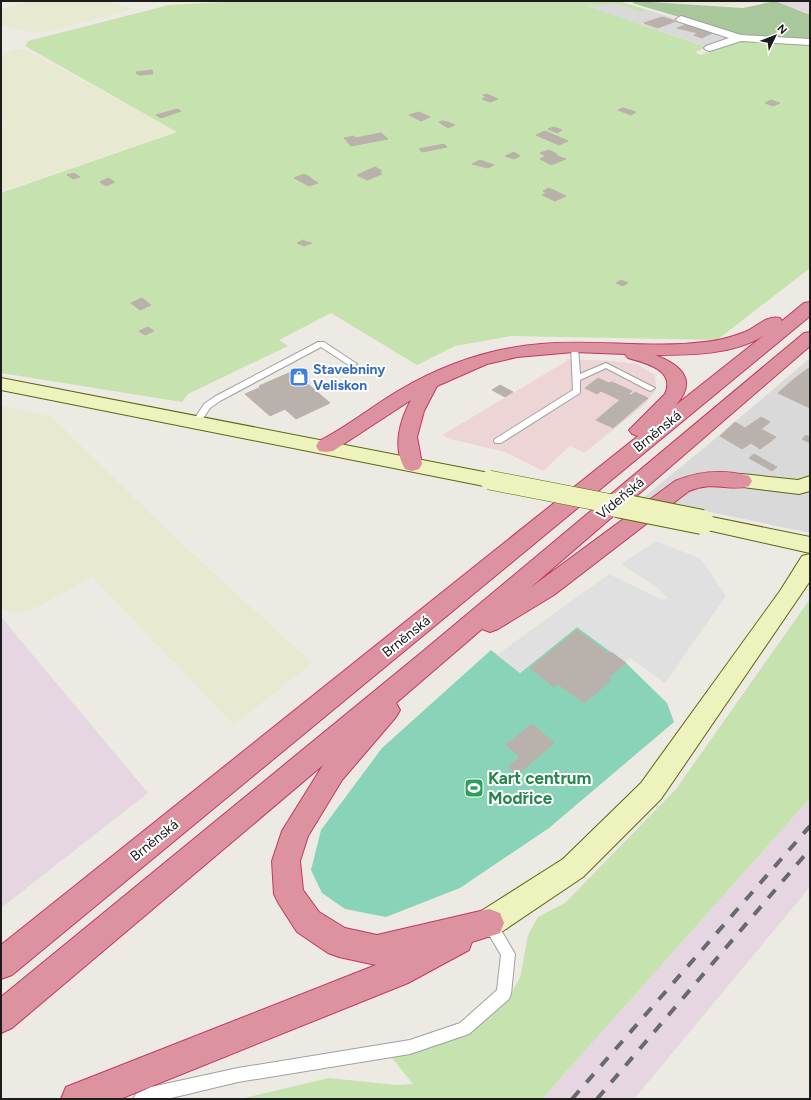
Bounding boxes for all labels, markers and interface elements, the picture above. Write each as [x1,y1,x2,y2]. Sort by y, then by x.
north arrow [755,16,795,56]
text: N [774,22,790,37]
place label: Stavebniny Veliskon [313,361,386,394]
shop icon: Stavebniny Veliskon [288,366,310,388]
street label: Brněnská [630,407,685,456]
street label: Vídeňská [593,474,648,523]
street label: Brněnská [379,612,434,661]
place label: Kart centrum Modřice [488,768,591,808]
sports icon: Kart centrum Modřice [463,777,485,799]
street label: Brněnská [127,816,182,865]

